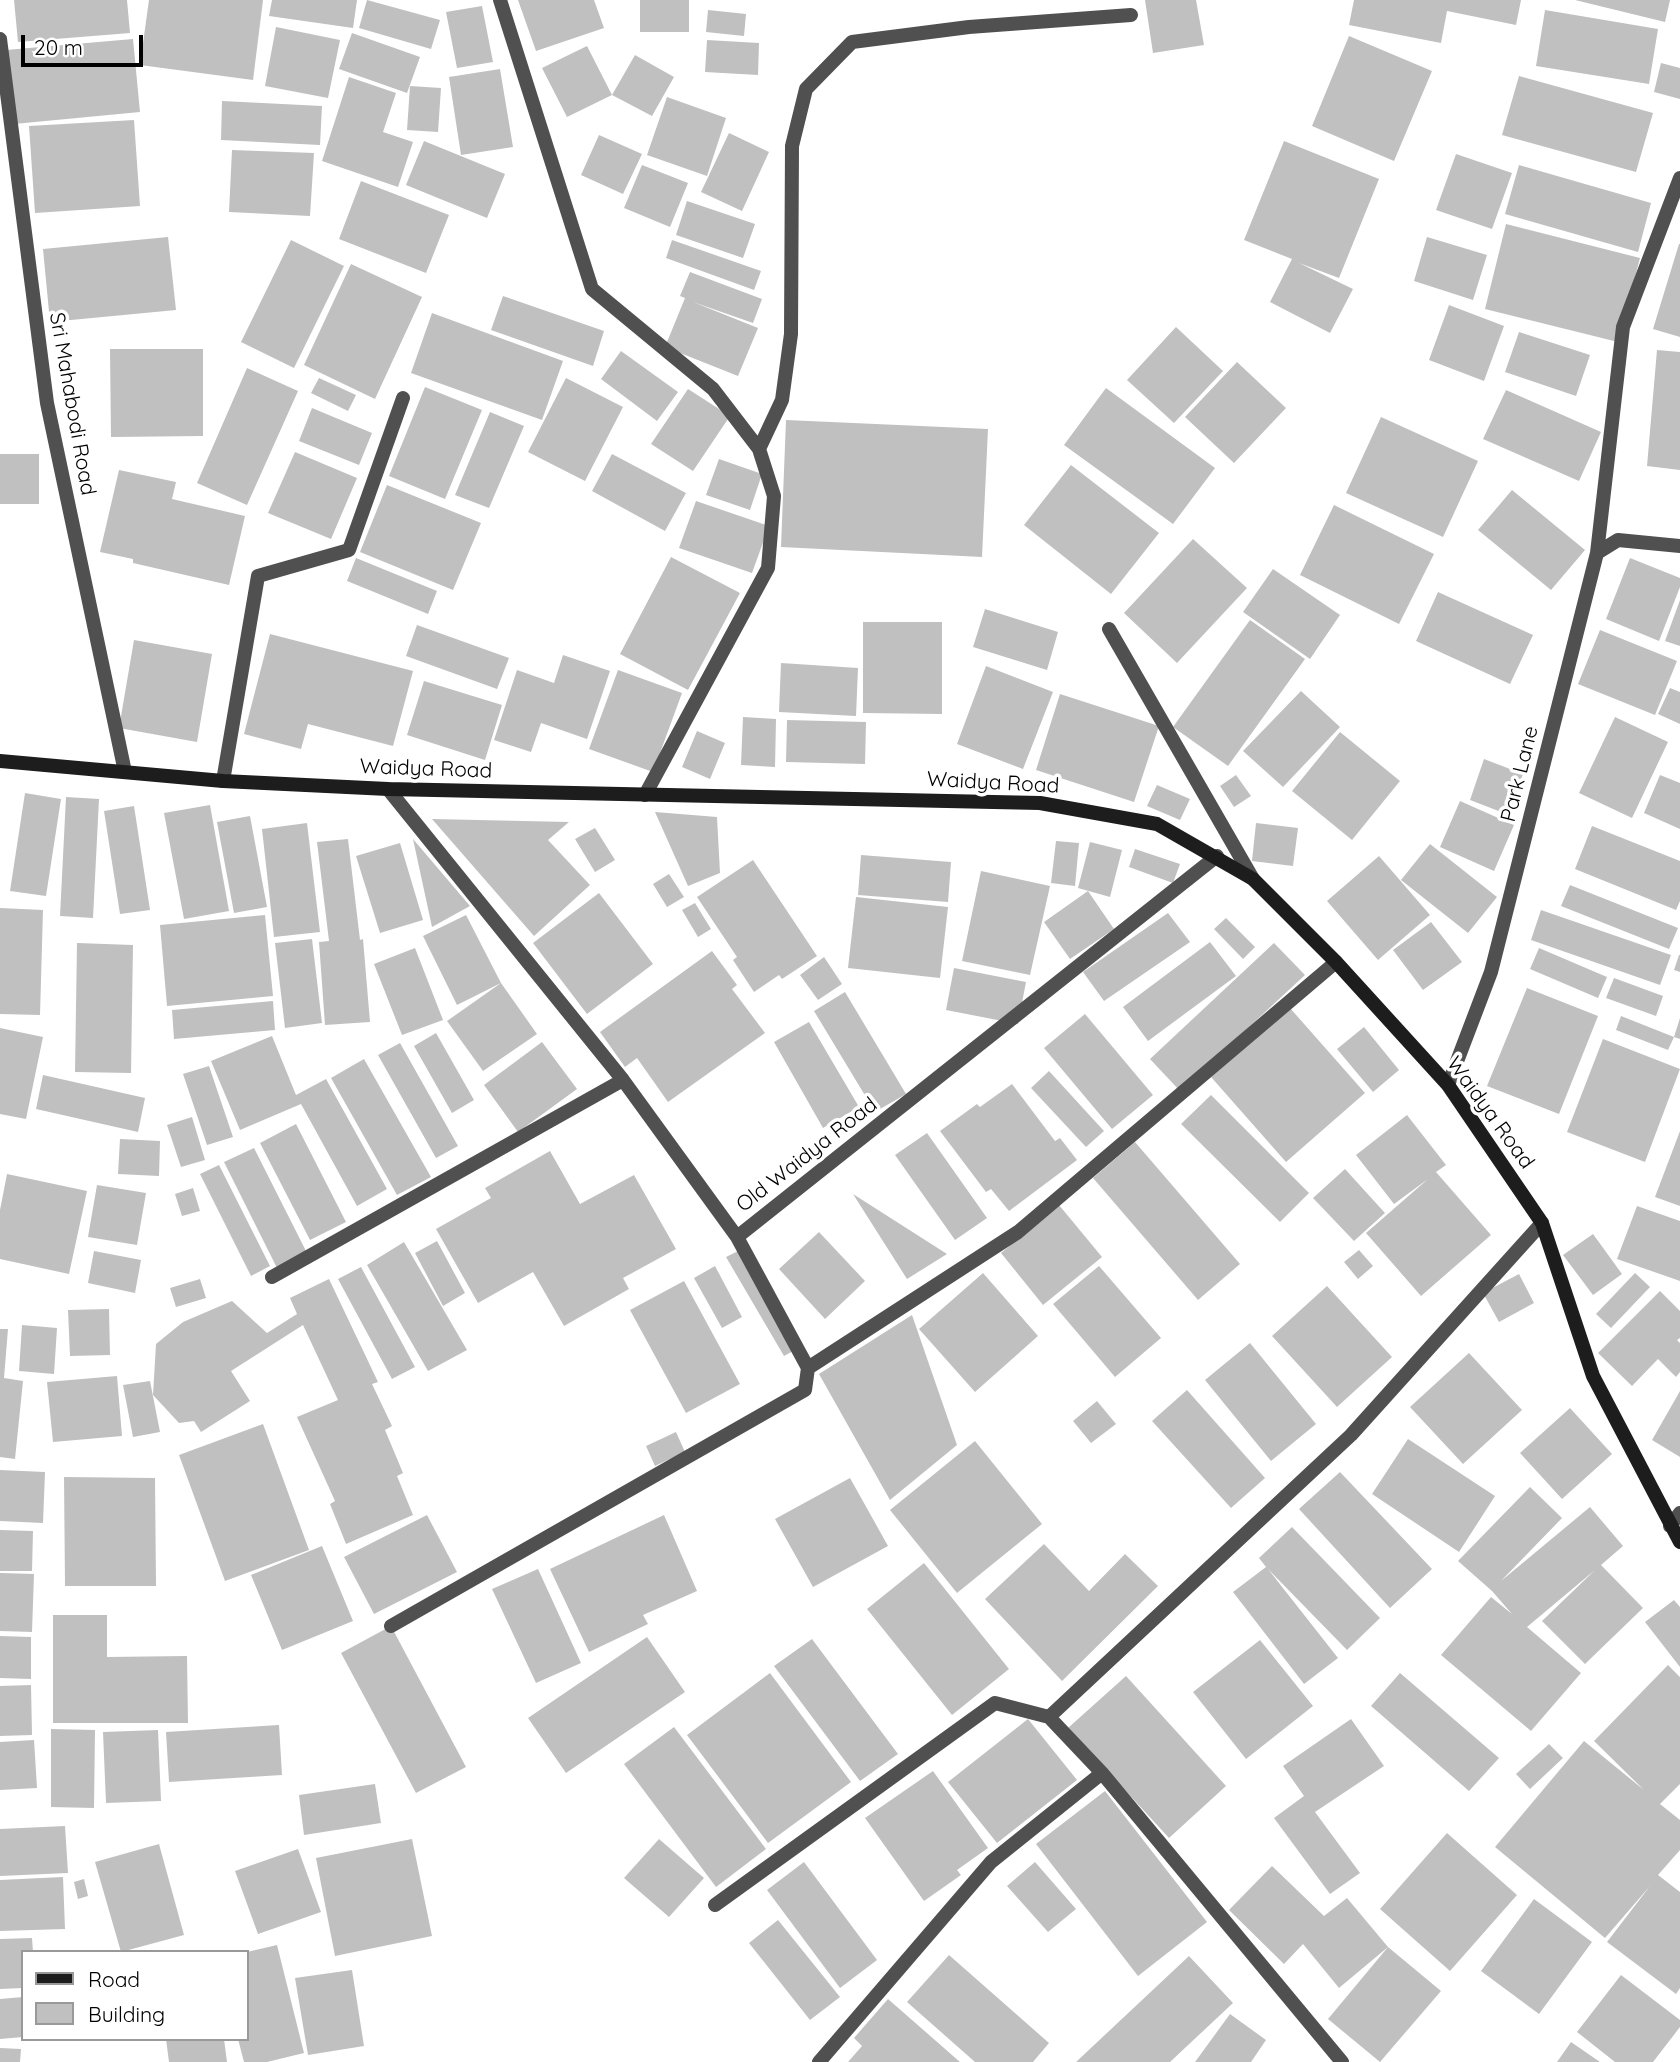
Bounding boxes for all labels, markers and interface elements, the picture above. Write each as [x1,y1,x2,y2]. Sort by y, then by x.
scale bar [24,21,147,65]
text: 20 m [34,34,83,60]
street label: Sri Mahabodi Road [44,311,100,497]
street label: Park Lane [1496,723,1544,825]
street label: Waidya Road [359,754,493,784]
street label: Waidya Road [926,767,1060,799]
street label: Waidya Road [1441,1052,1539,1174]
street label: Old Waidya Road [732,1092,882,1218]
legend [21,1950,248,2041]
text: Road [88,1966,140,1992]
text: Building [88,2001,165,2027]

